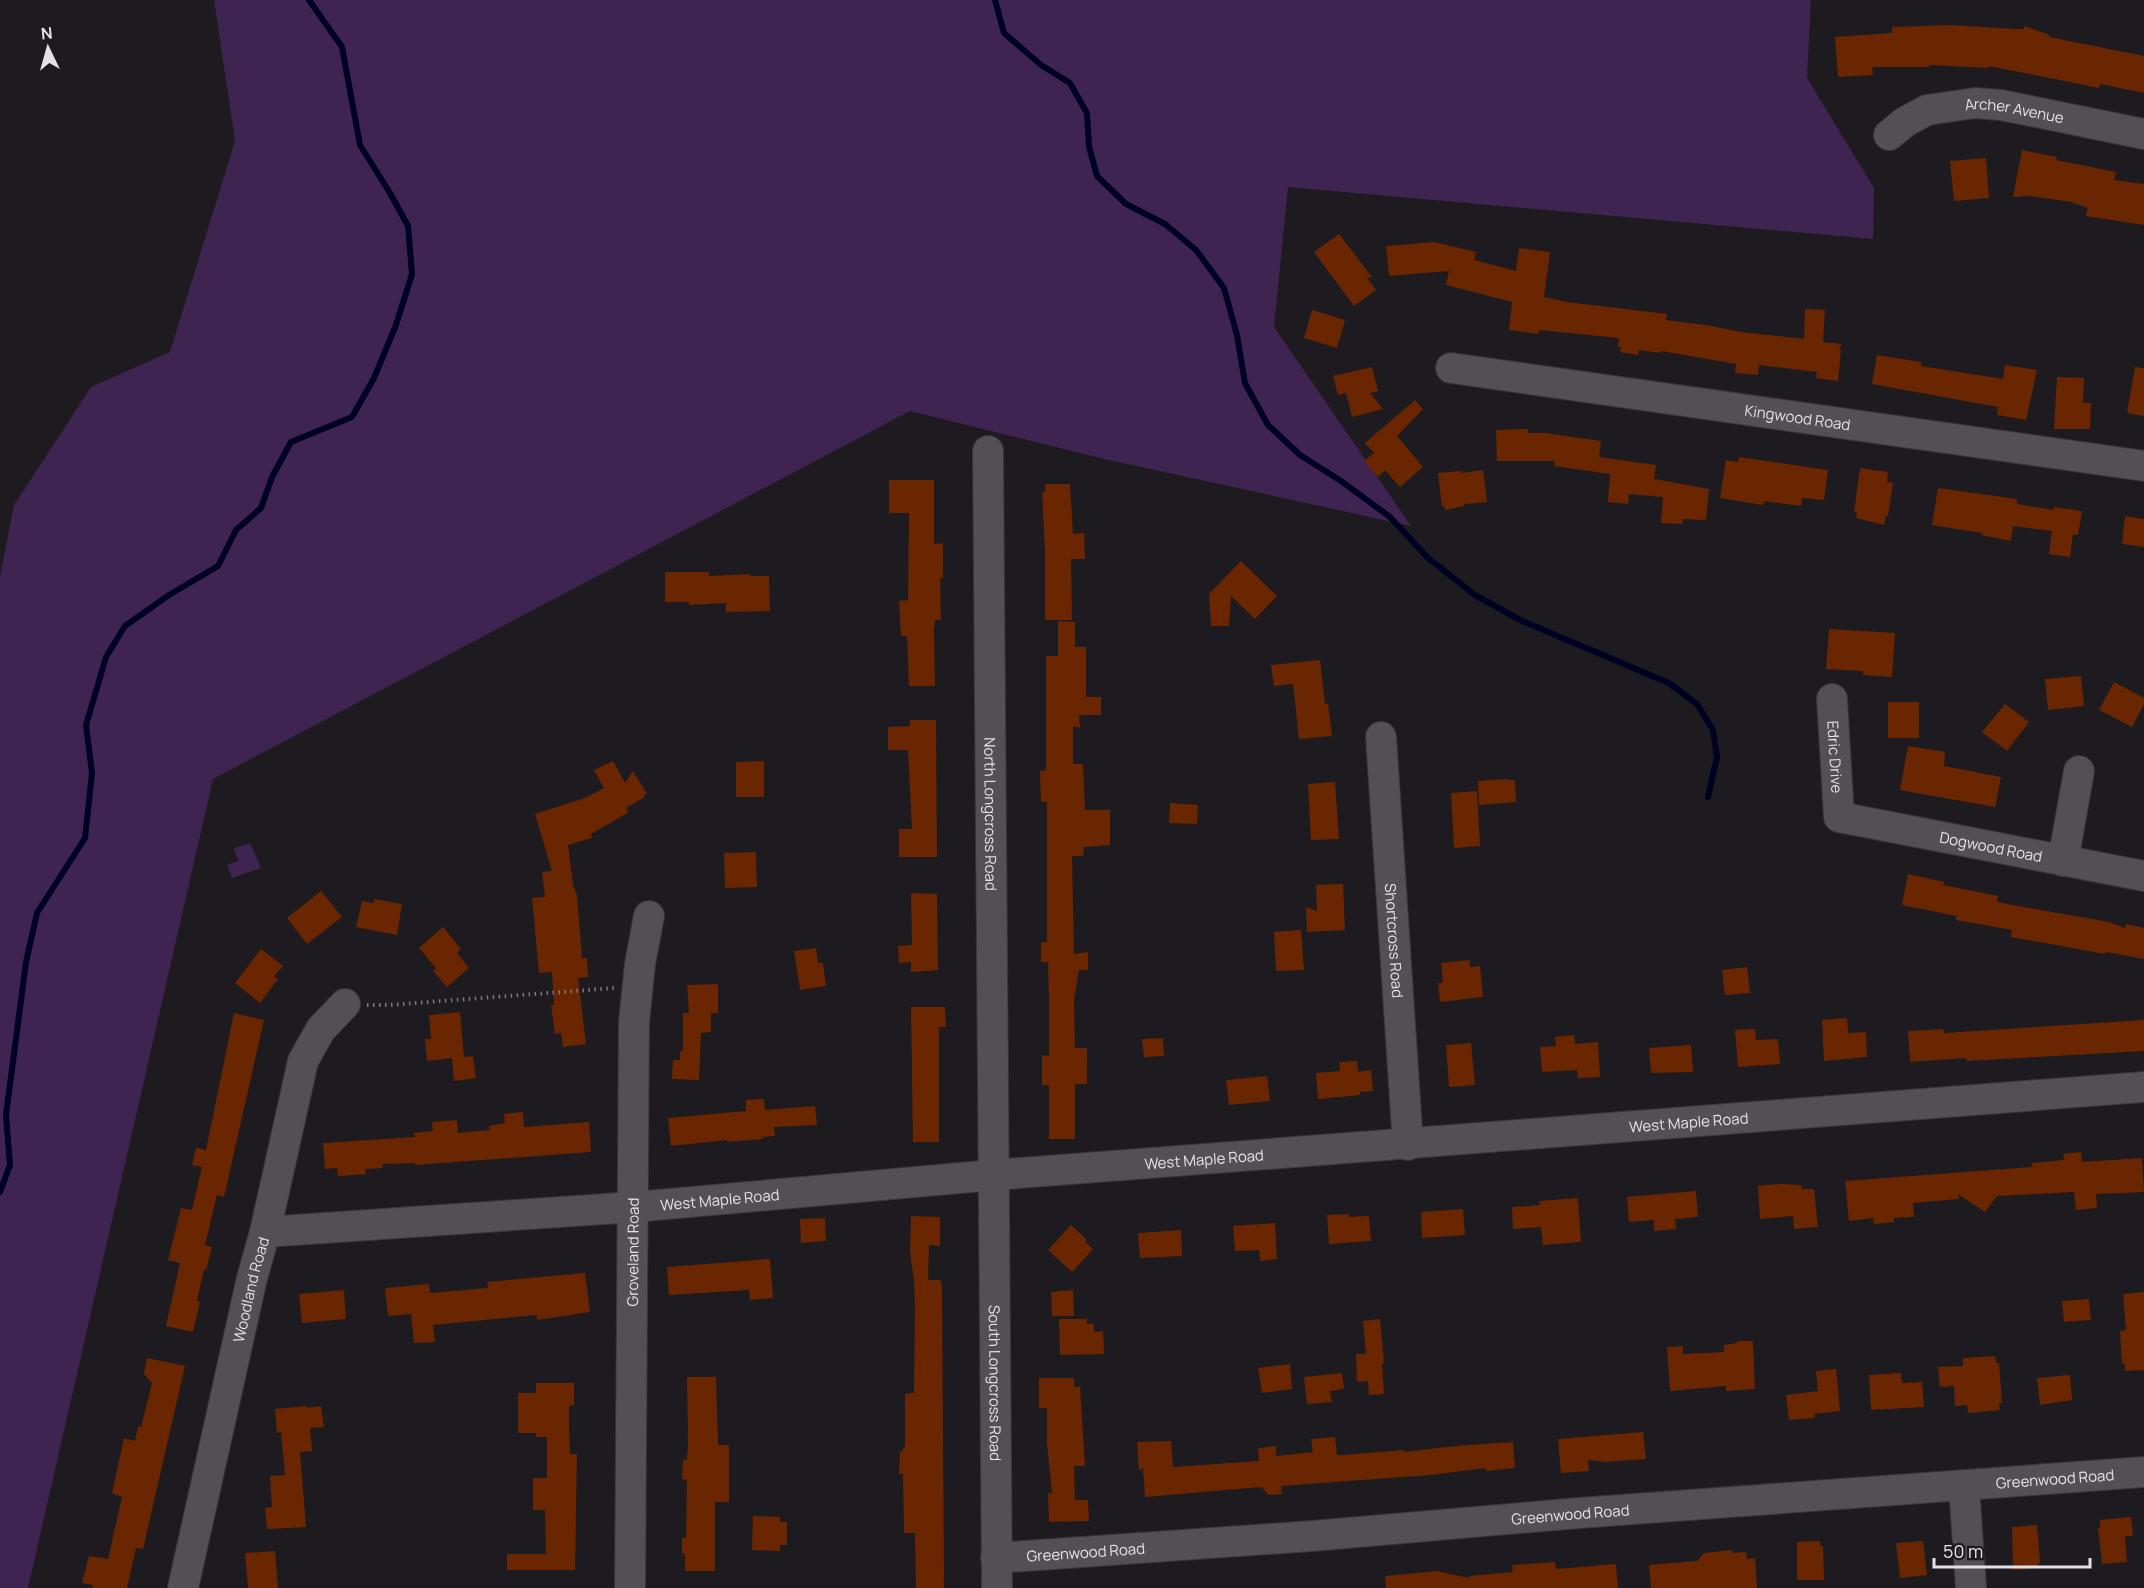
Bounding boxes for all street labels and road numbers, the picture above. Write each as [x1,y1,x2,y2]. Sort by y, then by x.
street label: Archer Avenue [1963,92,2066,128]
street label: Kingwood Road [1743,399,1852,435]
street label: Edric Drive [1823,720,1848,794]
street label: North Longcross Road [980,737,1002,891]
street label: Dogwood Road [1938,826,2044,867]
street label: Shortcross Road [1380,883,1409,999]
street label: West Maple Road [1628,1107,1749,1137]
street label: West Maple Road [1144,1144,1265,1174]
street label: West Maple Road [659,1184,780,1215]
street label: Groveland Road [621,1198,643,1306]
street label: Woodland Road [228,1234,274,1344]
street label: South Longcross Road [984,1305,1006,1461]
street label: Greenwood Road [1995,1464,2115,1493]
street label: Greenwood Road [1510,1499,1630,1529]
street label: Greenwood Road [1026,1537,1146,1566]

